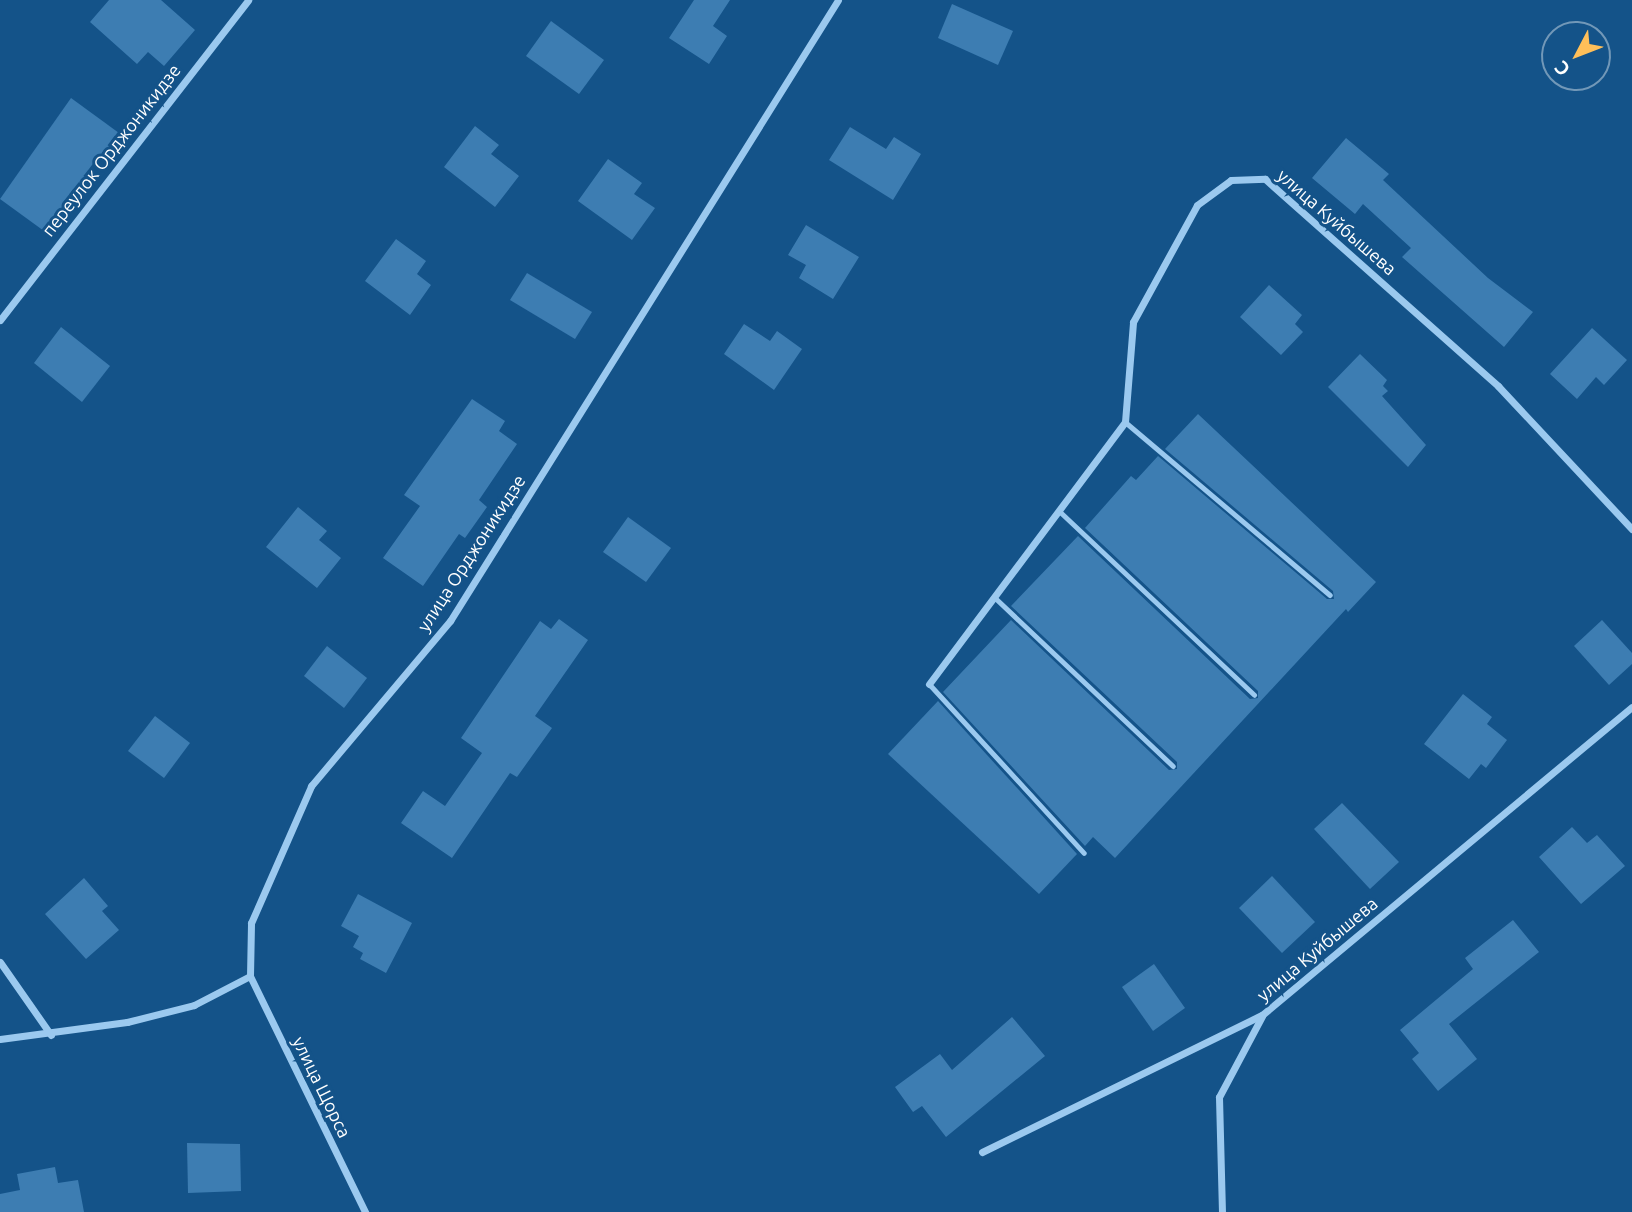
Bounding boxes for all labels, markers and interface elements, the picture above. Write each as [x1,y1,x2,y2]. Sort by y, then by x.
north arrow [1541,21,1611,91]
text: С [1550,57,1574,81]
street label: переулок Орджоникидзе [37,60,185,240]
street label: улица Куйбышева [1273,164,1401,280]
street label: улица Орджоникидзе [412,471,530,635]
street label: улица Куйбышева [1252,892,1382,1006]
street label: улица Щорса [288,1033,356,1141]

